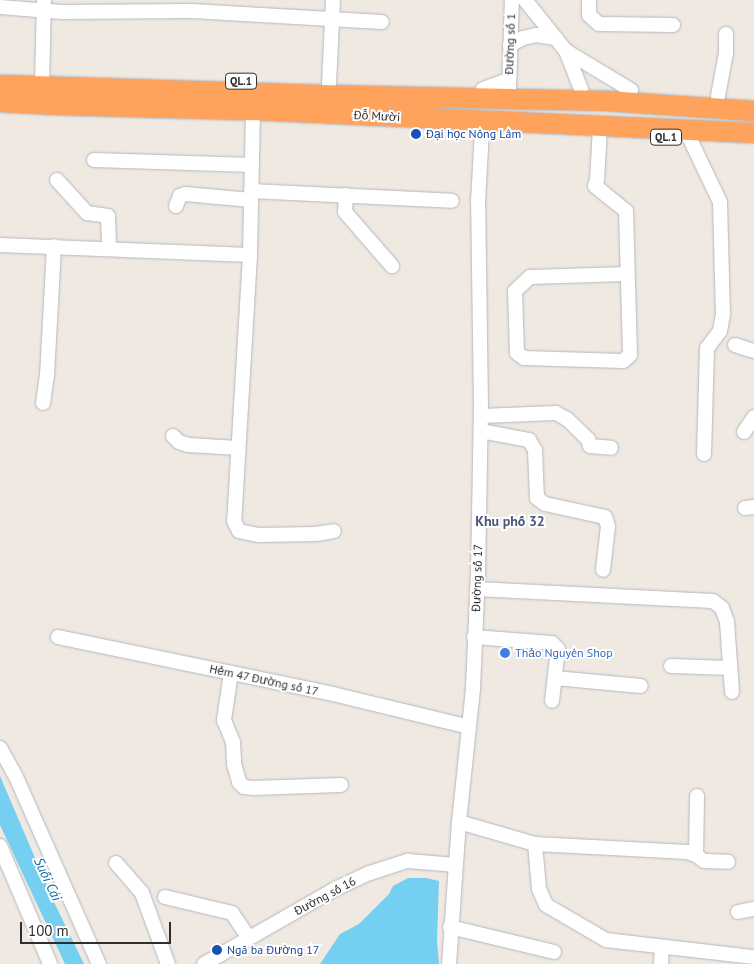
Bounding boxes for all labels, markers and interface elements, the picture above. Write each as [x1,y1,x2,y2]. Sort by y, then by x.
street label: Đường số 1 [502,13,518,75]
road number: QL.1 [225,72,257,90]
street label: Đỗ Mười [353,108,401,124]
place label: Đại học Nông Lâm [426,127,521,141]
marker: Đại học Nông Lâm [410,128,422,140]
road number: QL.1 [650,128,682,146]
district label: Khu phố 32 [475,513,545,529]
street label: Đường số 17 [469,544,485,612]
place label: Thảo Nguyên Shop [515,646,613,660]
marker: Thảo Nguyên Shop [499,647,511,659]
street label: Hẻm 47 Đường số 17 [208,661,320,699]
water label: Suối Cái [31,855,65,903]
street label: Đường số 16 [292,874,358,918]
scale bar [22,912,174,944]
text: 100 m [28,921,69,940]
place label: Ngã ba Đường 17 [227,943,319,957]
marker: Ngã ba Đường 17 [211,944,223,956]

